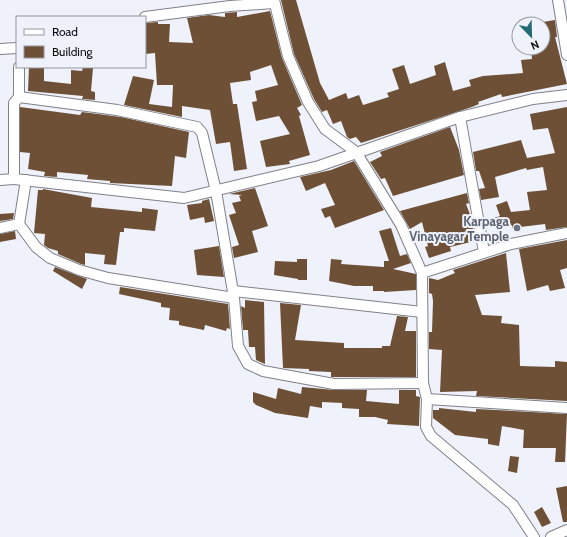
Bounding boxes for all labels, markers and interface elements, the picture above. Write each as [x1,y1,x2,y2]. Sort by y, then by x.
legend [16,16,146,68]
north arrow [511,16,551,56]
text: Road [52,24,78,39]
text: N [529,37,541,53]
text: Building [52,44,94,59]
place label: Karpaga Vinayagar Temple [409,213,510,244]
marker: Karpaga Vinayagar Temple [512,223,522,233]

